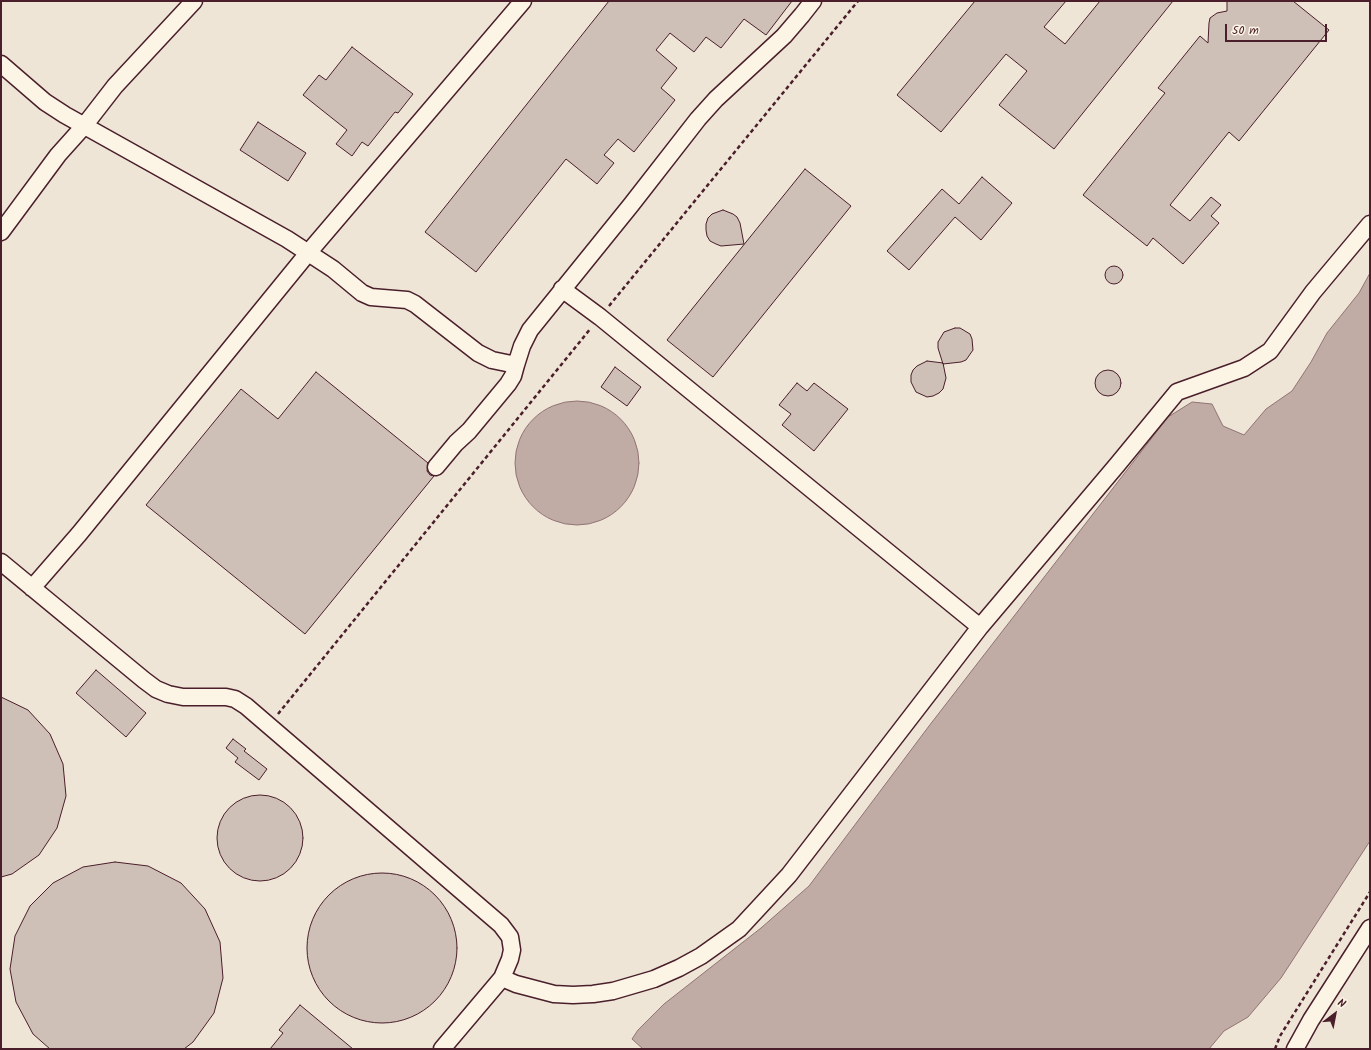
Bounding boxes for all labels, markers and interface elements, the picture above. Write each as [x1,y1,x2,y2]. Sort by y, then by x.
scale bar [1227,16,1329,42]
text: 50 m [1232,21,1259,40]
north arrow [1315,994,1355,1034]
text: N [1334,994,1349,1013]

